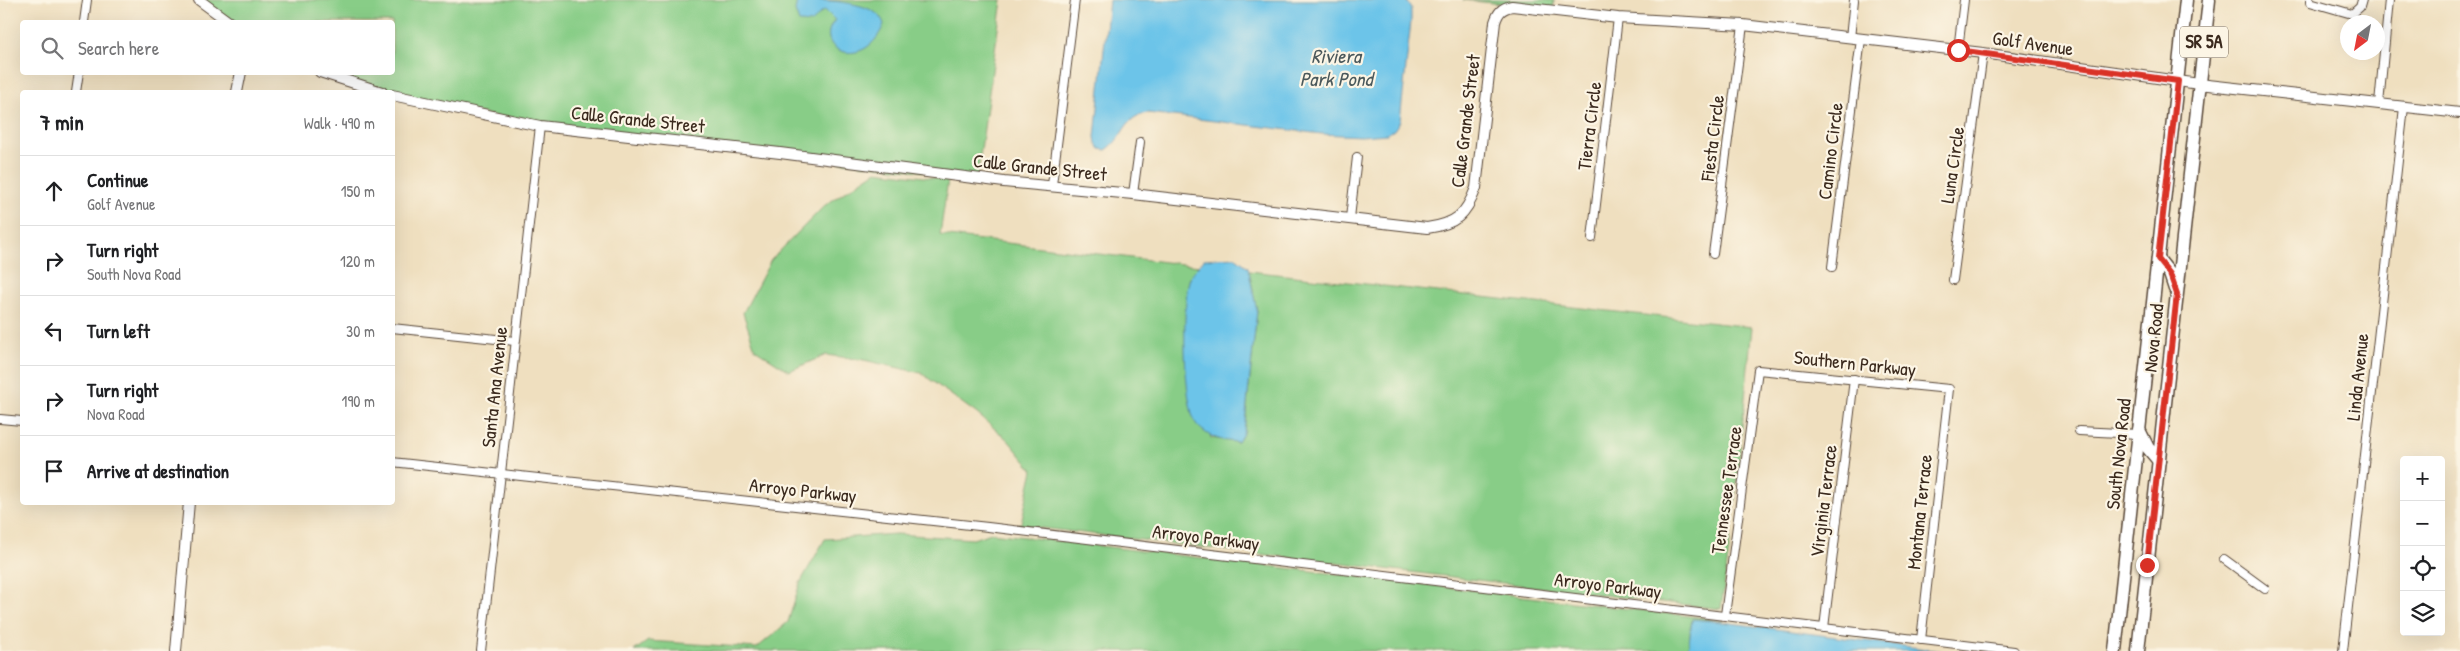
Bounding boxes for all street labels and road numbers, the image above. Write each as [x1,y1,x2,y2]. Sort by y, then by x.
street label: Golf Avenue [1991,24,2075,62]
road number: SR 5A [2180,27,2228,58]
street label: Calle Grande Street [1444,52,1486,189]
street label: Tierra Circle [1571,80,1607,172]
street label: Fiesta Circle [1694,93,1730,184]
street label: Calle Grande Street [570,99,706,139]
street label: Camino Circle [1811,101,1849,201]
street label: Luna Circle [1934,125,1970,205]
street label: Calle Grande Street [972,147,1108,187]
street label: Nova Road [2137,302,2170,373]
street label: Santa Ana Avenue [475,325,513,449]
street label: Linda Avenue [2340,332,2375,422]
street label: Southern Parkway [1793,344,1917,382]
street label: South Nova Road [2099,397,2137,511]
street label: Tennessee Terrace [1704,424,1748,556]
street label: Virginia Terrace [1803,443,1843,559]
street label: Montana Terrace [1900,453,1938,571]
street label: Arroyo Parkway [748,471,858,509]
street label: Arroyo Parkway [1151,518,1261,556]
street label: Arroyo Parkway [1553,566,1663,604]

